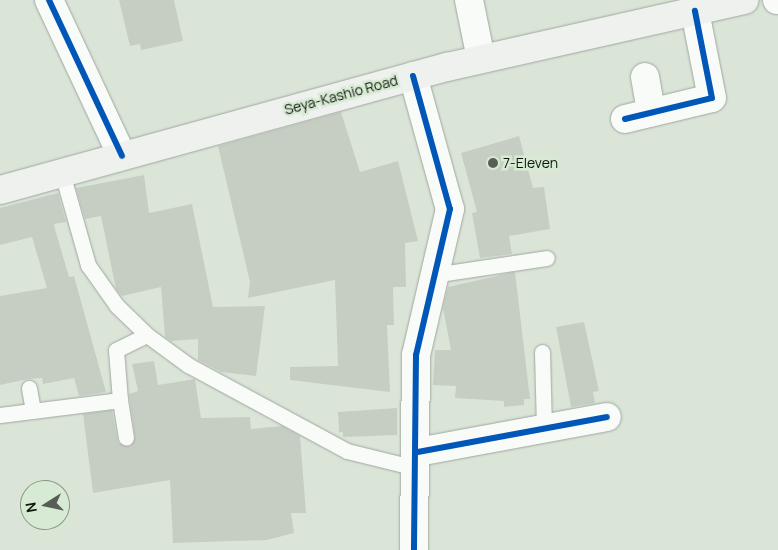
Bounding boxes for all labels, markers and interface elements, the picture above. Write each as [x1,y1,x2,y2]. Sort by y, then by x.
street label: Seya-Kashio Road [282,72,400,118]
place label: 7-Eleven [503,155,558,171]
marker: 7-Eleven [487,157,499,169]
north arrow [20,480,70,530]
text: N [20,501,41,514]

